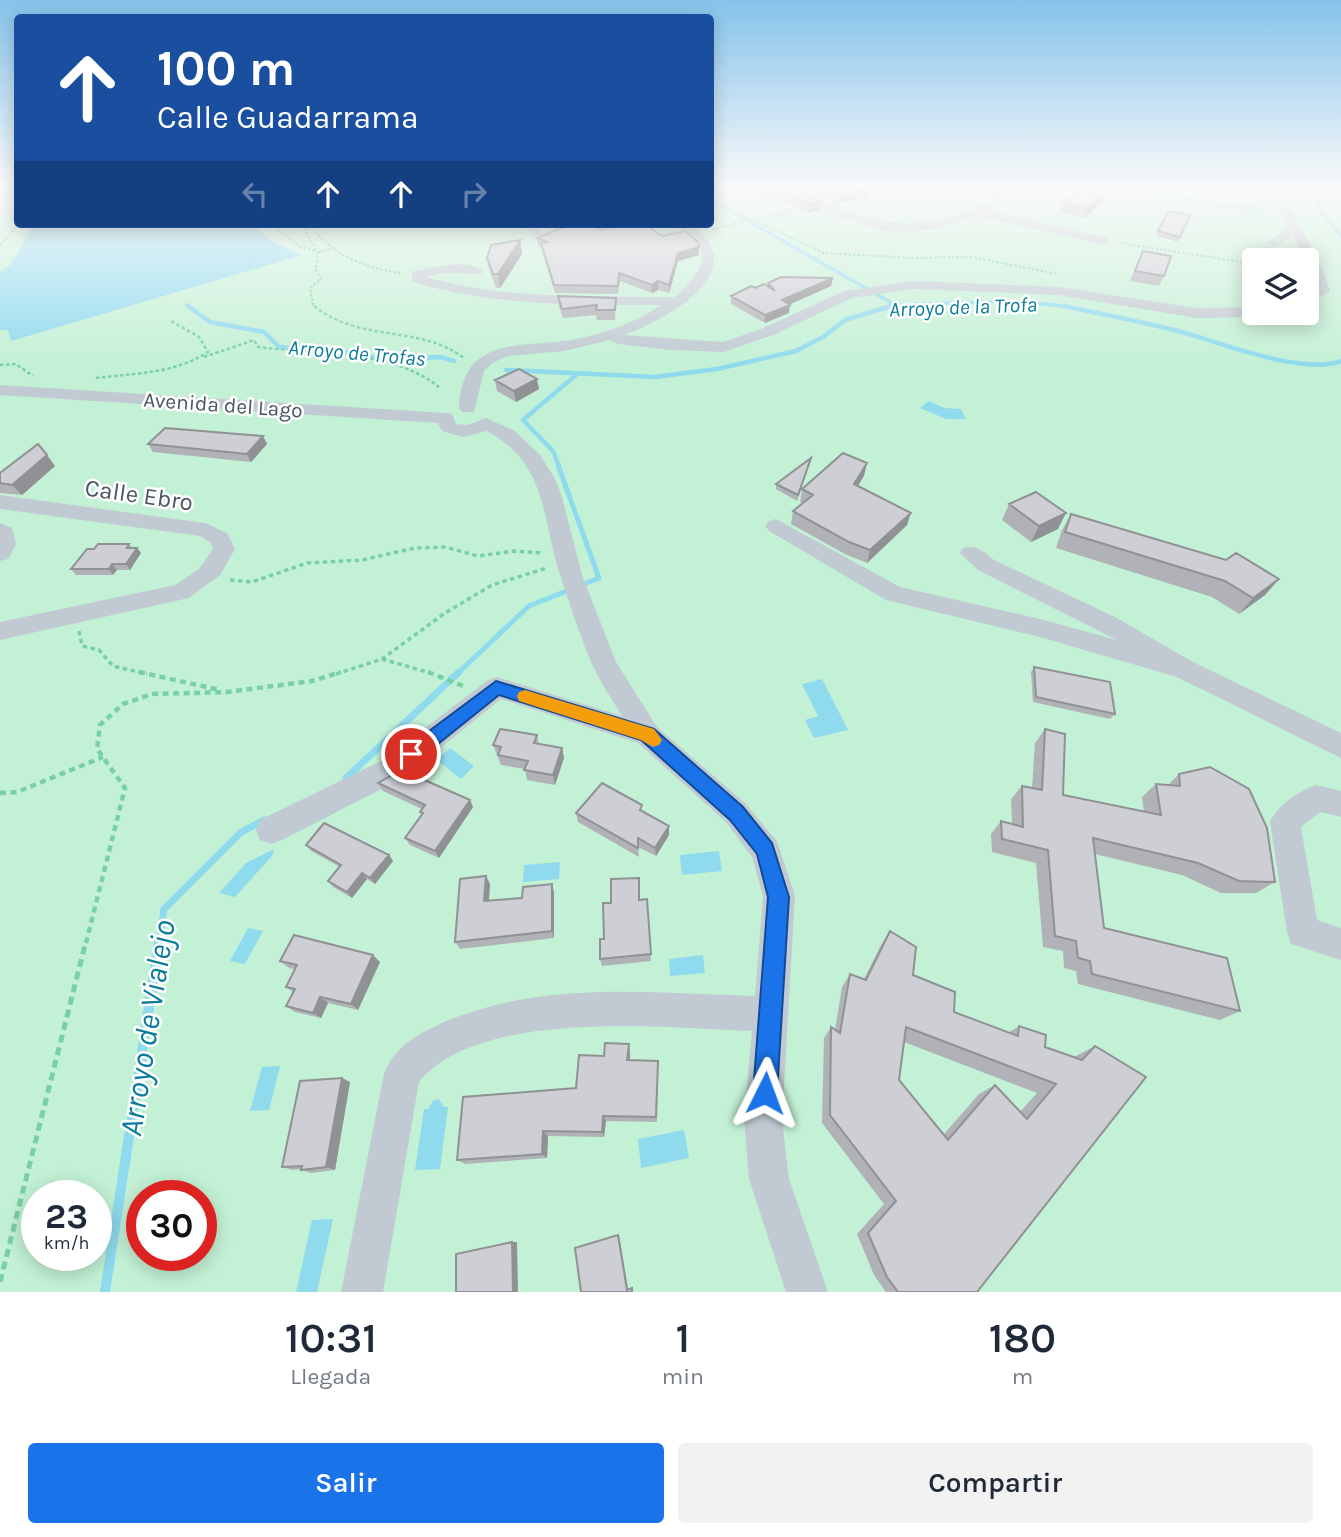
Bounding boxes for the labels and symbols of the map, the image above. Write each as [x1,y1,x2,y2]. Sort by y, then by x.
water label: Arroyo de la Trofa [889,292,1037,322]
water label: Arroyo de Trofas [287,335,427,371]
street label: Avenida del Lago [143,387,303,423]
street label: Calle Ebro [83,474,195,516]
pin [381,724,441,784]
water label: Arroyo de Vialejo [112,917,183,1139]
position arrow [728,1056,802,1130]
speed limit sign: 30 [126,1180,217,1271]

